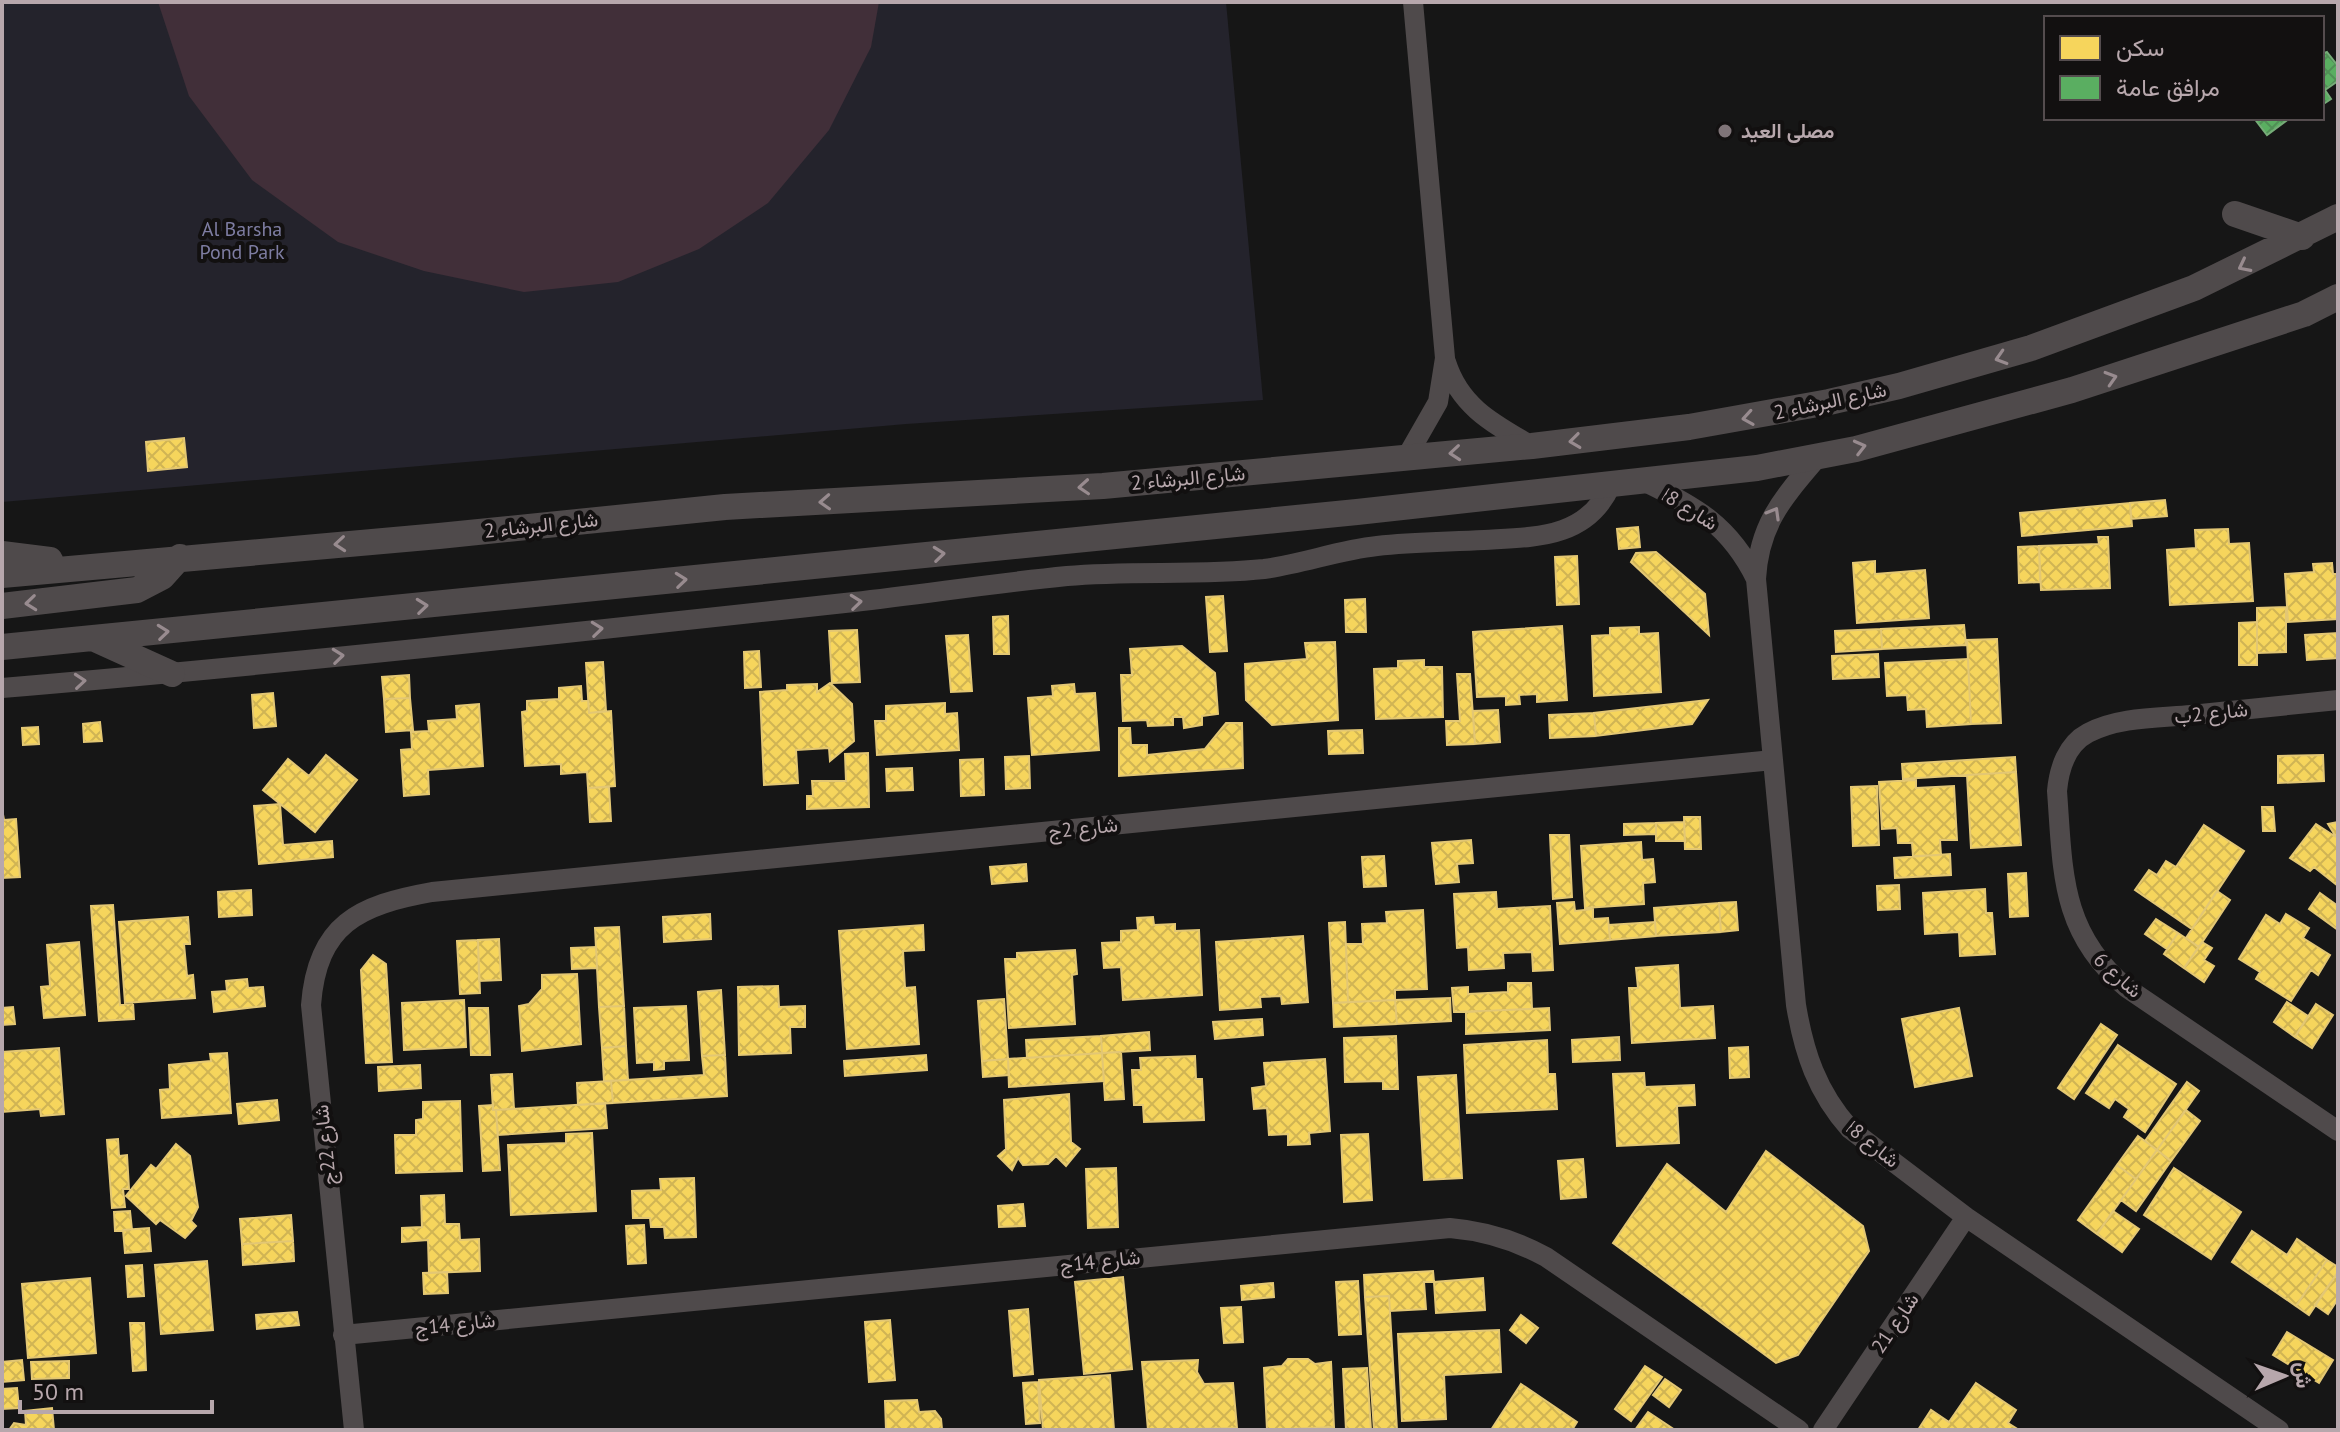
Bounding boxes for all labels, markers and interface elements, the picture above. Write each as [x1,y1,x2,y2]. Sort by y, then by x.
legend [2044,16,2324,120]
text: سكن [2116,32,2165,63]
text: مرافق عامة [2116,72,2220,103]
place label: مصلى العيد [1741,118,1835,144]
marker: مصلى العيد [1716,122,1734,140]
park label: Al Barsha Pond Park [200,216,285,265]
one-way arrow [2237,256,2252,271]
one-way arrow [1994,349,2008,365]
one-way arrow [2104,371,2117,387]
street label: شارع البرشاء 2 [1771,376,1889,427]
one-way arrow [1741,408,1755,425]
one-way arrow [1569,432,1582,449]
one-way arrow [1853,440,1867,457]
one-way arrow [1448,445,1461,462]
street label: شارع البرشاء 2 [1130,460,1246,497]
one-way arrow [1077,478,1090,495]
street label: شارع 8ا [1657,482,1723,537]
one-way arrow [818,493,831,510]
street label: شارع البرشاء 2 [483,506,599,545]
one-way arrow [1764,507,1780,522]
one-way arrow [333,535,346,552]
one-way arrow [933,546,946,563]
one-way arrow [675,572,688,589]
one-way arrow [850,593,863,610]
one-way arrow [24,594,37,611]
one-way arrow [416,597,429,614]
one-way arrow [591,620,604,637]
one-way arrow [157,623,170,640]
one-way arrow [332,648,345,665]
one-way arrow [74,673,87,690]
street label: شارع 2ب [2173,696,2249,731]
street label: شارع 2ج [1047,811,1119,846]
street label: شارع 6 [2088,946,2148,1004]
street label: شارع 22ج [308,1103,343,1187]
street label: شارع 8ا [1840,1115,1905,1174]
street label: شارع 14ج [1058,1244,1142,1279]
street label: شارع 21 [1865,1288,1925,1359]
street label: شارع 14ج [413,1307,497,1342]
north arrow [2244,1336,2324,1416]
text: ش [2290,1362,2318,1389]
scale bar [20,1364,212,1414]
text: 50 m [32,1376,84,1407]

